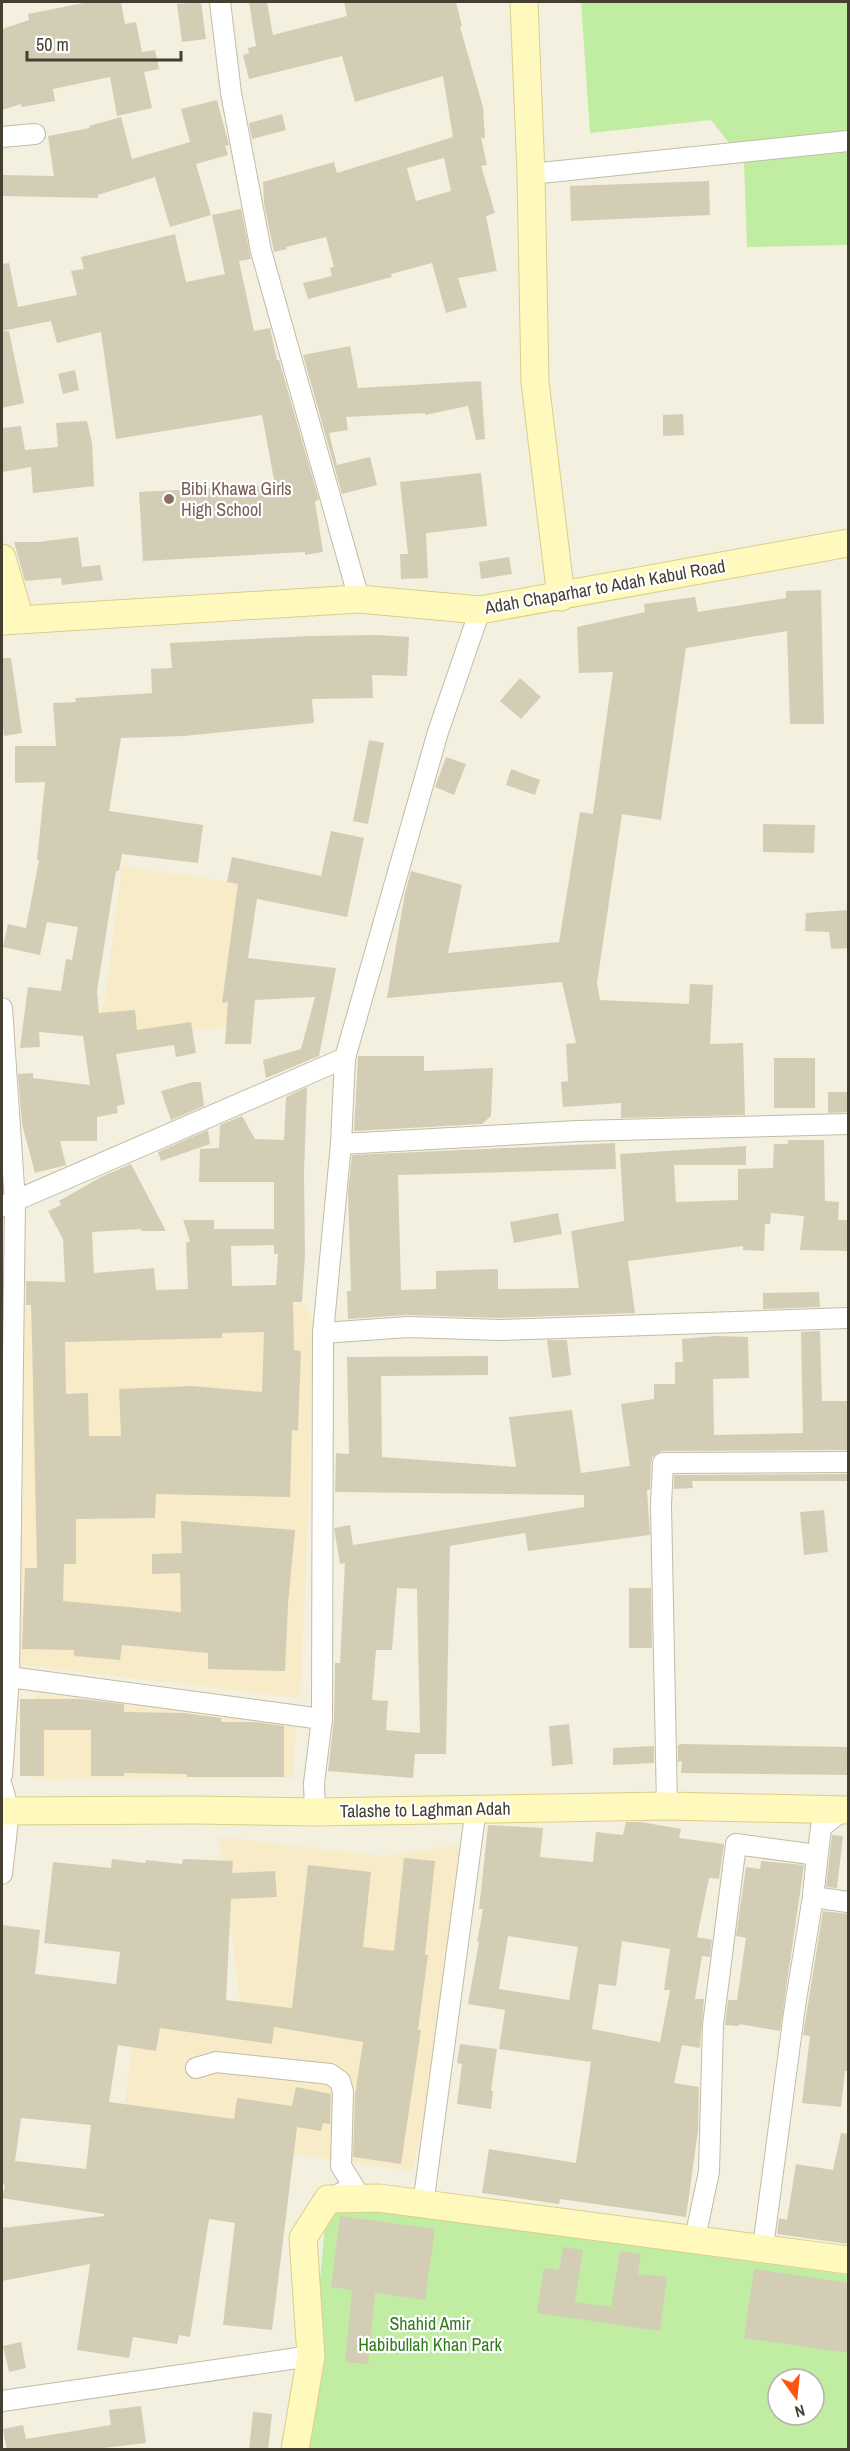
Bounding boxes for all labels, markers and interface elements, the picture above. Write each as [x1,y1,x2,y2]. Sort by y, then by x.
scale bar [27,24,182,62]
text: 50 m [36,32,69,57]
place label: Bibi Khawa Girls High School [181,476,292,522]
marker: Bibi Khawa Girls High School [162,492,176,506]
street label: Adah Chaparhar to Adah Kabul Road [482,553,727,620]
street label: Talashe to Laghman Adah [339,1796,511,1823]
park label: Shahid Amir Habibullah Khan Park [358,2311,502,2357]
north arrow [766,2367,826,2427]
text: N [792,2400,807,2423]

